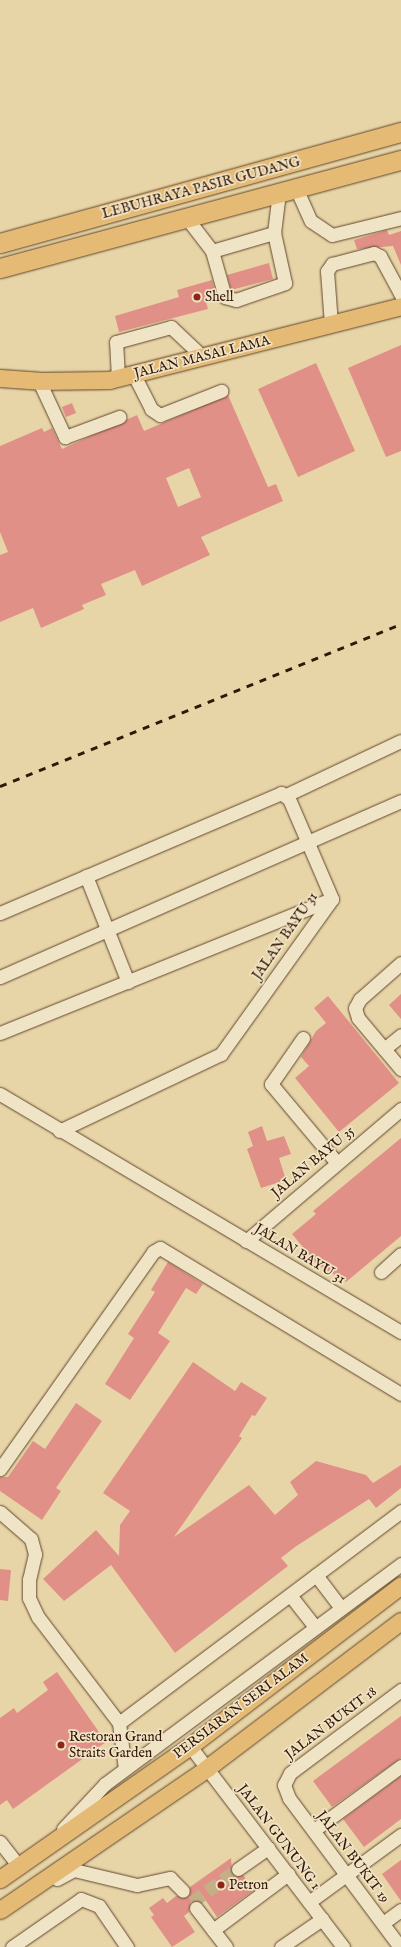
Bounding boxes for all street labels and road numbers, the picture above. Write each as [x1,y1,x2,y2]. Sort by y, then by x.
street label: LEBUHRAYA PASIR GUDANG [100,153,302,223]
street label: JALAN MASAI LAMA [132,332,272,382]
street label: JALAN BAYU 31 [249,889,321,983]
street label: JALAN BAYU 35 [268,1122,358,1202]
street label: JALAN BAYU 31 [251,1220,349,1288]
street label: PERSIARAN SERI ALAM [170,1650,312,1762]
street label: JALAN BUKIT 18 [282,1683,380,1763]
street label: JALAN GUNUNG 1 [234,1781,324,1893]
street label: JALAN BUKIT 19 [313,1808,393,1906]

